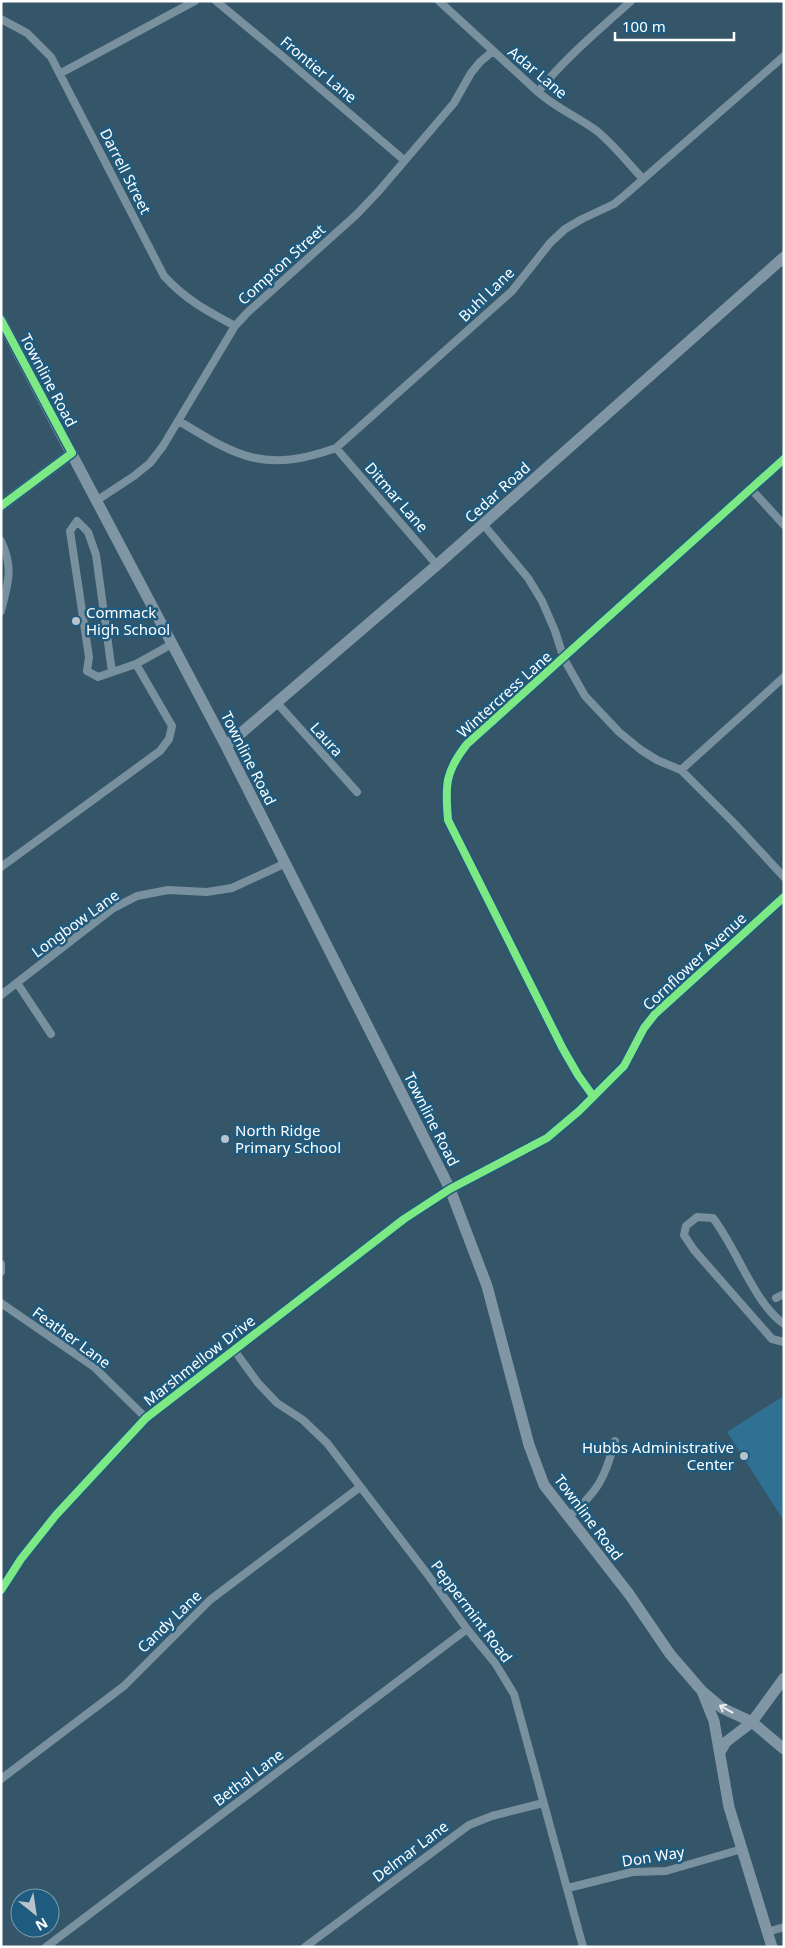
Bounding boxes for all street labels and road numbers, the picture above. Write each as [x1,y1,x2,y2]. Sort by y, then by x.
street label: Frontier Lane [277,31,361,107]
street label: Adar Lane [504,41,572,103]
street label: Darrell Street [96,125,156,218]
street label: Compton Street [233,219,329,309]
street label: Buhl Lane [454,262,518,326]
street label: Townline Road [16,330,82,430]
street label: Cedar Road [460,457,534,527]
street label: Ditmar Lane [361,458,433,536]
street label: Wintercress Lane [452,646,556,742]
street label: Townline Road [217,708,281,808]
street label: Laura [306,717,348,761]
street label: Longbow Lane [27,885,123,961]
street label: Cornflower Avenue [638,908,750,1014]
street label: Townline Road [400,1069,464,1169]
street label: Feather Lane [29,1302,115,1372]
street label: Marshmellow Drive [139,1310,259,1410]
street label: Townline Road [550,1470,628,1564]
street label: Peppermint Road [427,1556,517,1666]
street label: Candy Lane [133,1585,205,1657]
street label: Bethal Lane [209,1744,287,1810]
street label: Delmar Lane [368,1816,452,1886]
street label: Don Way [620,1841,686,1871]

